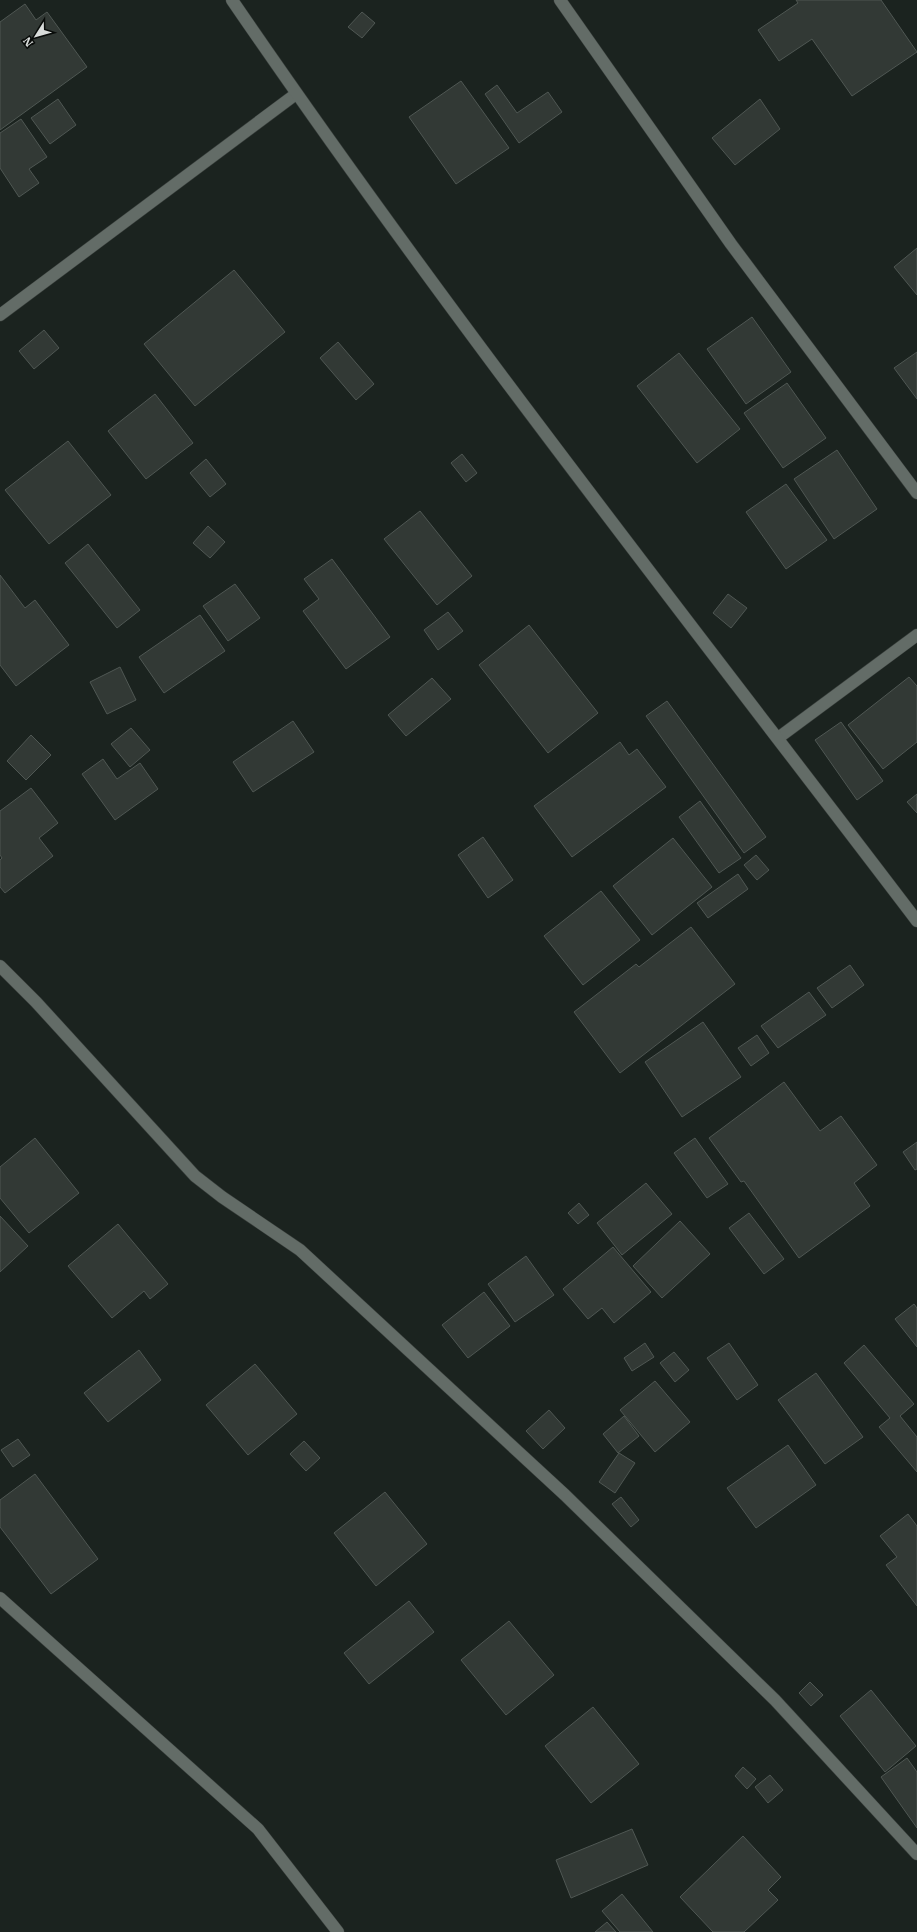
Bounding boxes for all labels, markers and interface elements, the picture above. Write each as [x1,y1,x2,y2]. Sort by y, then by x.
north arrow [16,16,56,56]
text: N [20,34,36,50]

